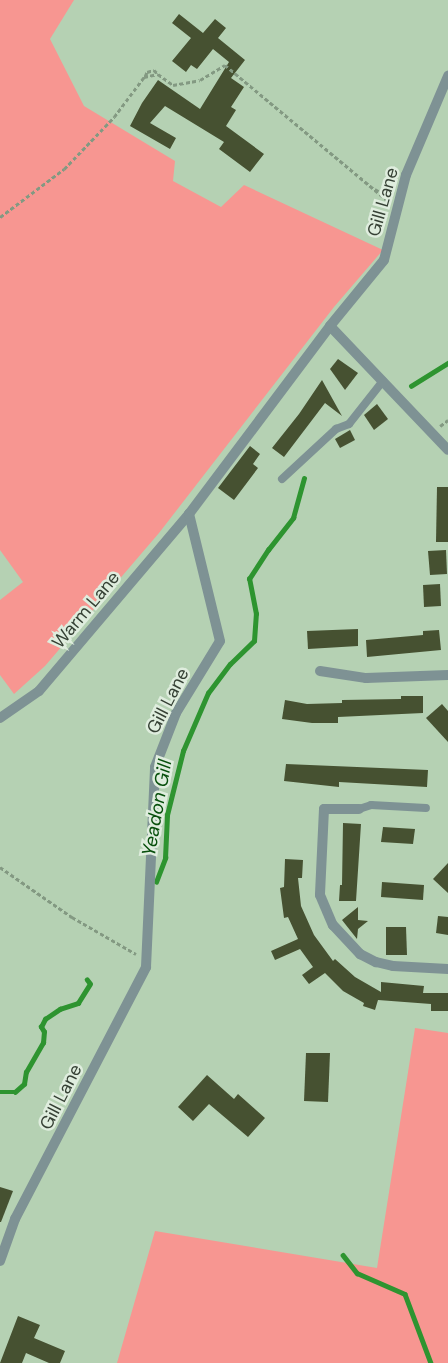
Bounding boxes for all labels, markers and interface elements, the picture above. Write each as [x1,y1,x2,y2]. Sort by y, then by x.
street label: Gill Lane [363,165,403,239]
street label: Warm Lane [48,567,124,653]
street label: Gill Lane [142,665,194,737]
water label: Yeadon Gill [137,758,177,858]
street label: Gill Lane [35,1061,87,1133]

